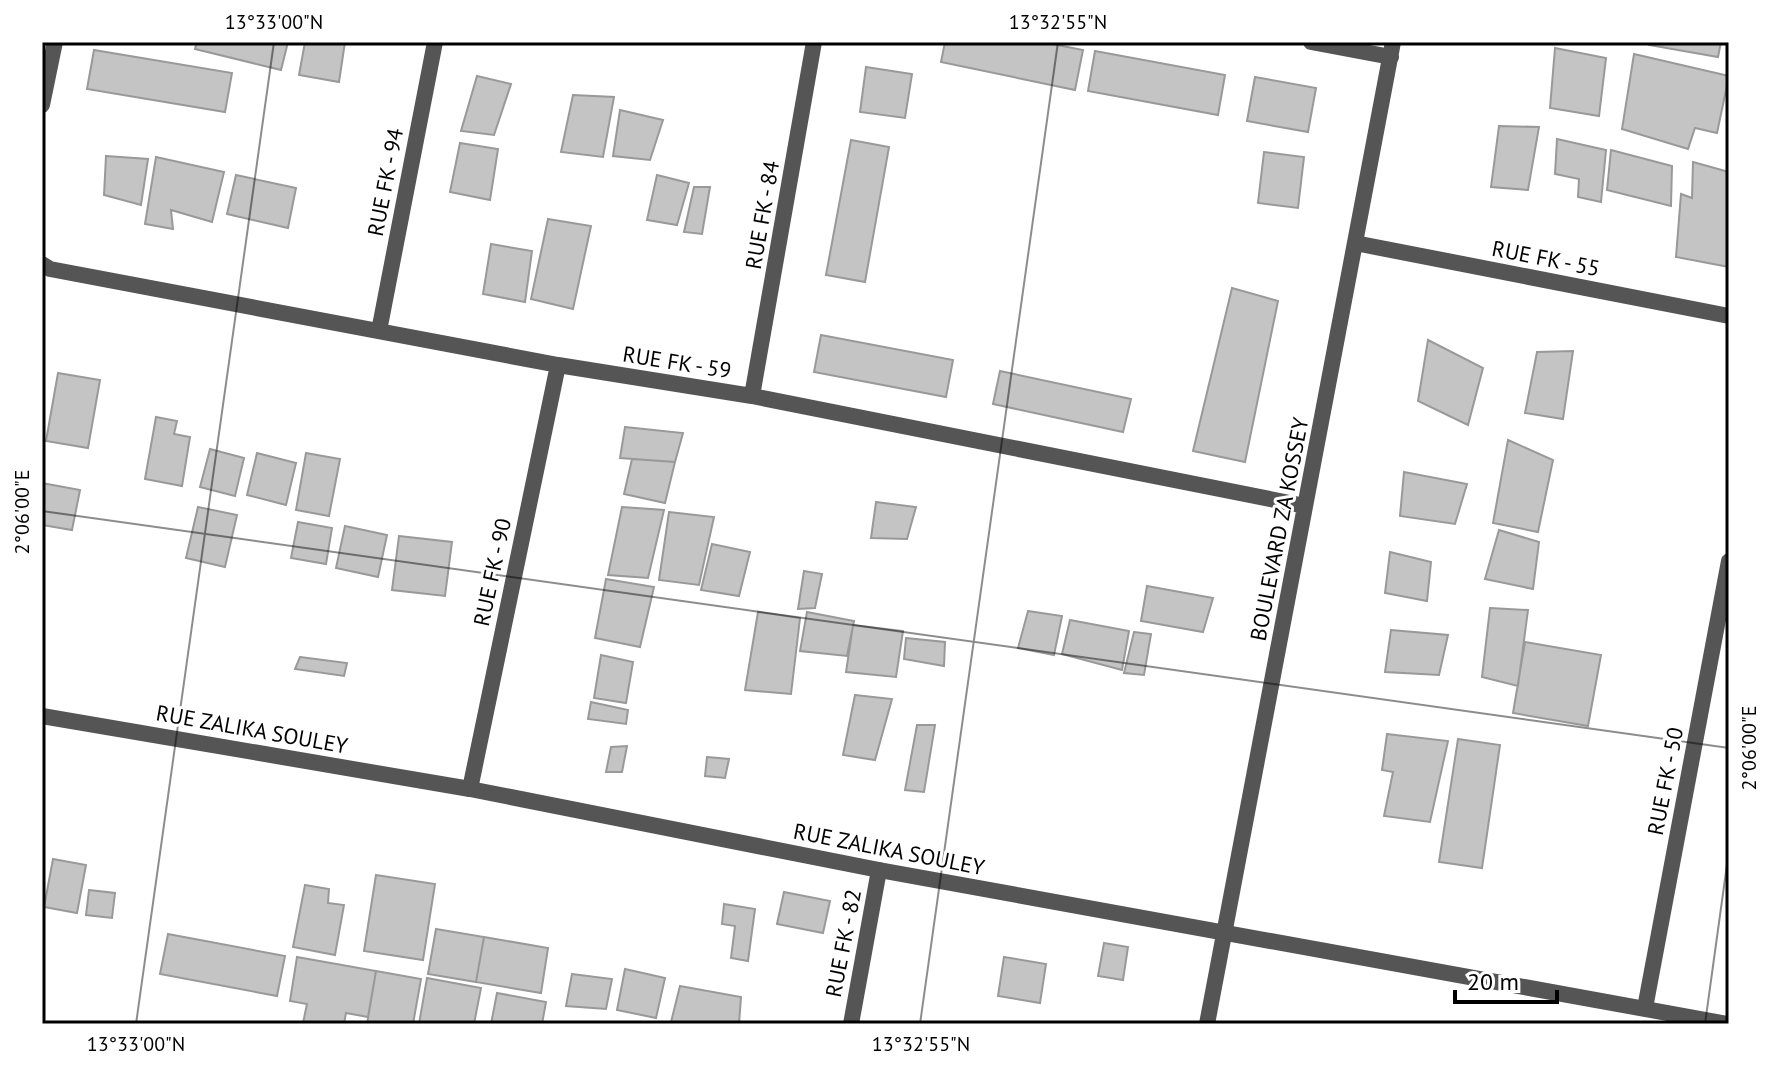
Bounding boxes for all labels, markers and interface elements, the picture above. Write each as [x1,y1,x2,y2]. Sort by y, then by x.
text: 13°33'00"N [225,9,323,35]
text: 13°32'55"N [1009,9,1107,35]
street label: RUE FK - 94 [361,126,409,238]
street label: RUE FK - 84 [739,159,785,271]
street label: RUE FK - 55 [1490,234,1602,282]
street label: RUE FK - 59 [621,340,733,384]
street label: BOULEVARD ZA KOSSEY [1244,414,1315,643]
text: 2°06'00"E [9,470,35,554]
street label: RUE FK - 90 [467,516,517,628]
street label: RUE ZALIKA SOULEY [154,698,351,760]
text: 2°06'00"E [1736,706,1762,790]
street label: RUE FK - 50 [1641,725,1689,837]
street label: RUE ZALIKA SOULEY [791,817,988,881]
street label: RUE FK - 82 [819,887,867,999]
scale bar [1455,954,1557,1004]
text: 20 m [1467,966,1519,997]
text: 13°33'00"N [87,1031,185,1057]
text: 13°32'55"N [872,1031,970,1057]

